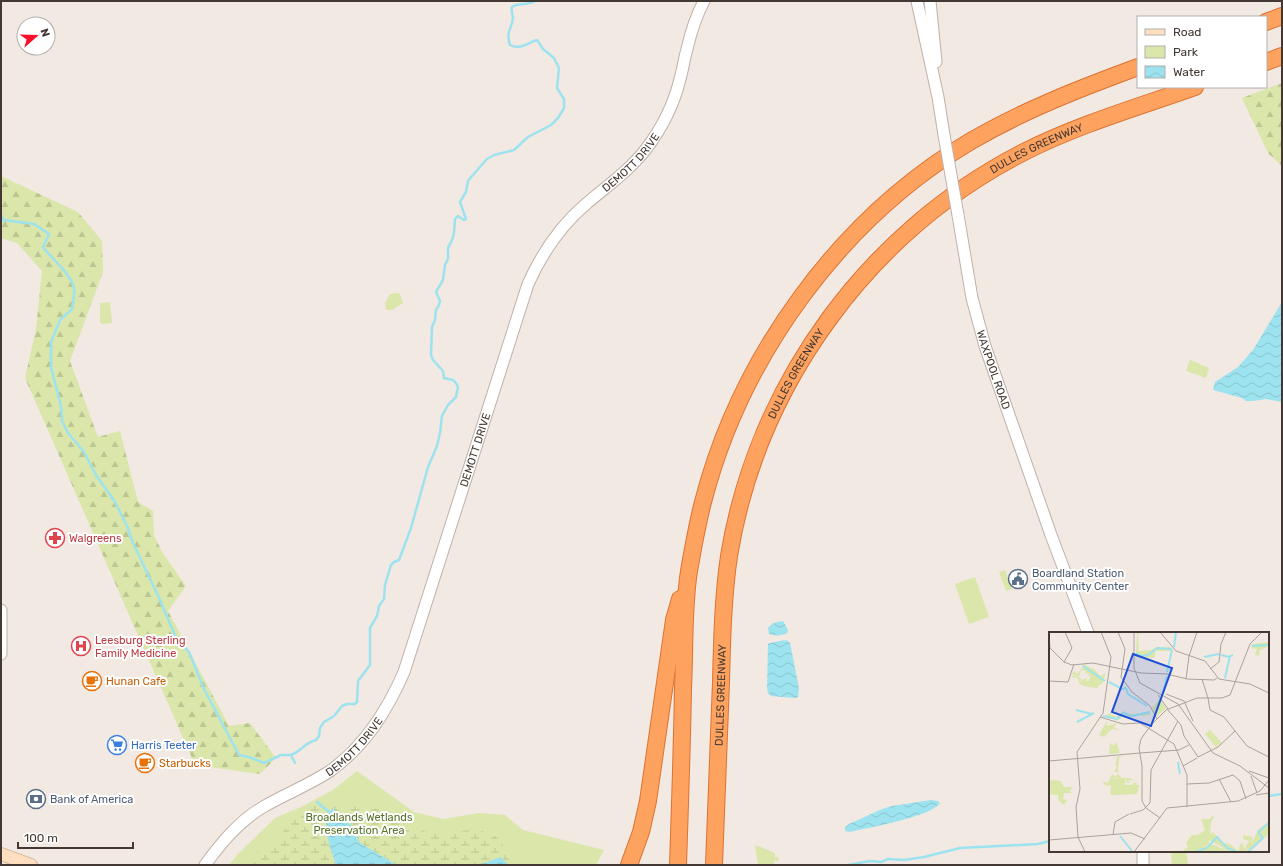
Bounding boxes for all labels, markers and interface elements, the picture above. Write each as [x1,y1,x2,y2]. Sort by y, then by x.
north arrow [16,16,56,56]
legend [1137,16,1267,88]
text: Road [1173,25,1201,39]
text: N [37,27,52,39]
text: Park [1173,45,1199,59]
text: Water [1173,65,1205,79]
street label: DULLES GREENWAY [988,121,1085,176]
street label: DEMOTT DRIVE [600,130,662,195]
street label: DULLES GREENWAY [766,326,827,421]
street label: WAXPOOL ROAD [974,329,1013,411]
street label: DEMOTT DRIVE [458,411,493,489]
pharmacy icon: Walgreens [44,527,66,549]
place label: Walgreens [69,532,122,545]
place label: Boardland Station Community Center [1032,567,1129,593]
public building icon: Boardland Station Community Center [1007,568,1029,590]
inset map [1049,632,1269,852]
place label: Leesburg Sterling Family Medicine [95,634,186,660]
hospital icon: Leesburg Sterling Family Medicine [70,635,92,657]
street label: DULLES GREENWAY [713,644,729,746]
cafe icon: Hunan Cafe [81,670,103,692]
place label: Hunan Cafe [106,675,166,688]
street label: DEMOTT DRIVE [323,715,386,779]
supermarket icon: Harris Teeter [106,734,128,756]
place label: Harris Teeter [131,739,197,752]
cafe icon: Starbucks [134,752,156,774]
place label: Starbucks [159,757,211,770]
bank icon: Bank of America [25,788,47,810]
place label: Bank of America [50,793,133,806]
park label: Broadlands Wetlands Preservation Area [305,811,413,837]
scale bar [18,824,133,850]
text: 100 m [24,831,58,845]

